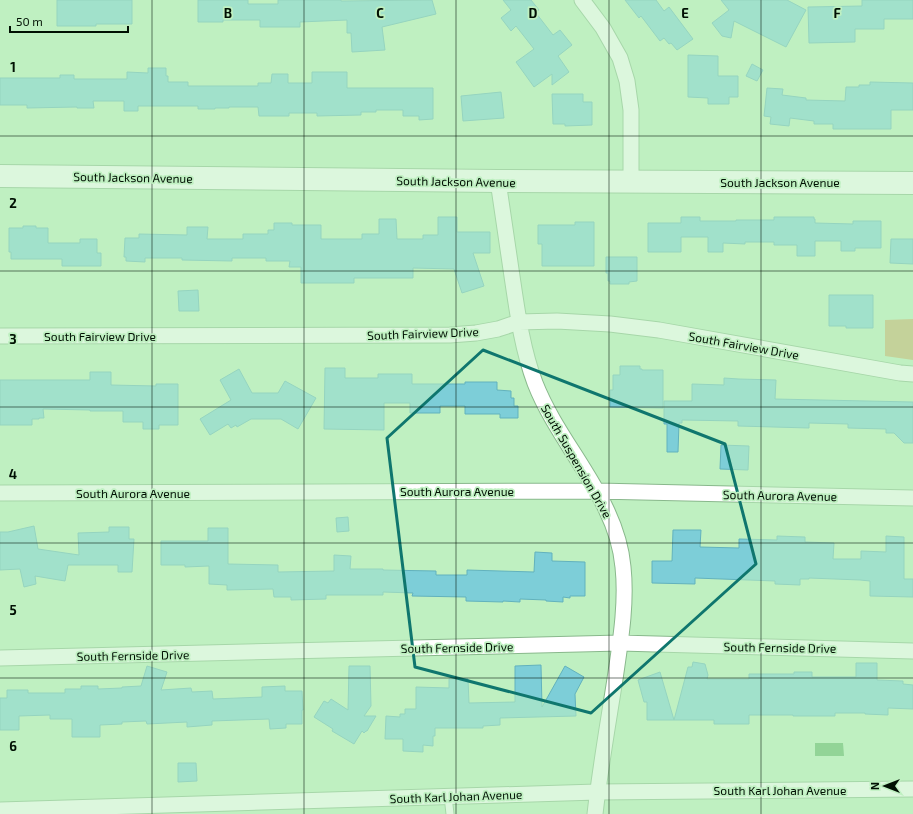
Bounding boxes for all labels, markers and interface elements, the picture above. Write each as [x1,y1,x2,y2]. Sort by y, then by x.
text: B [224,5,232,21]
text: C [376,5,384,21]
text: D [529,5,538,21]
text: E [681,5,689,21]
text: F [833,5,841,21]
scale bar [10,8,128,34]
text: 50 m [16,14,43,28]
text: 1 [10,59,16,75]
street label: South Jackson Avenue [73,169,193,185]
street label: South Jackson Avenue [396,173,516,189]
street label: South Jackson Avenue [720,175,840,189]
text: 2 [9,195,17,211]
street label: South Fairview Drive [367,324,479,342]
street label: South Fairview Drive [688,328,800,362]
street label: South Fairview Drive [44,329,156,343]
text: 3 [9,331,17,347]
street label: South Suspension Drive [539,402,615,520]
text: 4 [9,466,17,482]
street label: South Aurora Avenue [400,484,514,498]
street label: South Aurora Avenue [76,486,190,500]
street label: South Aurora Avenue [723,487,837,503]
text: 5 [9,602,17,618]
street label: South Fernside Drive [401,639,513,655]
street label: South Fernside Drive [724,639,836,655]
street label: South Fernside Drive [77,647,189,663]
text: 6 [9,738,17,754]
north arrow [865,766,905,806]
text: N [868,782,881,790]
street label: South Karl Johan Avenue [714,783,846,797]
street label: South Karl Johan Avenue [389,787,523,805]

